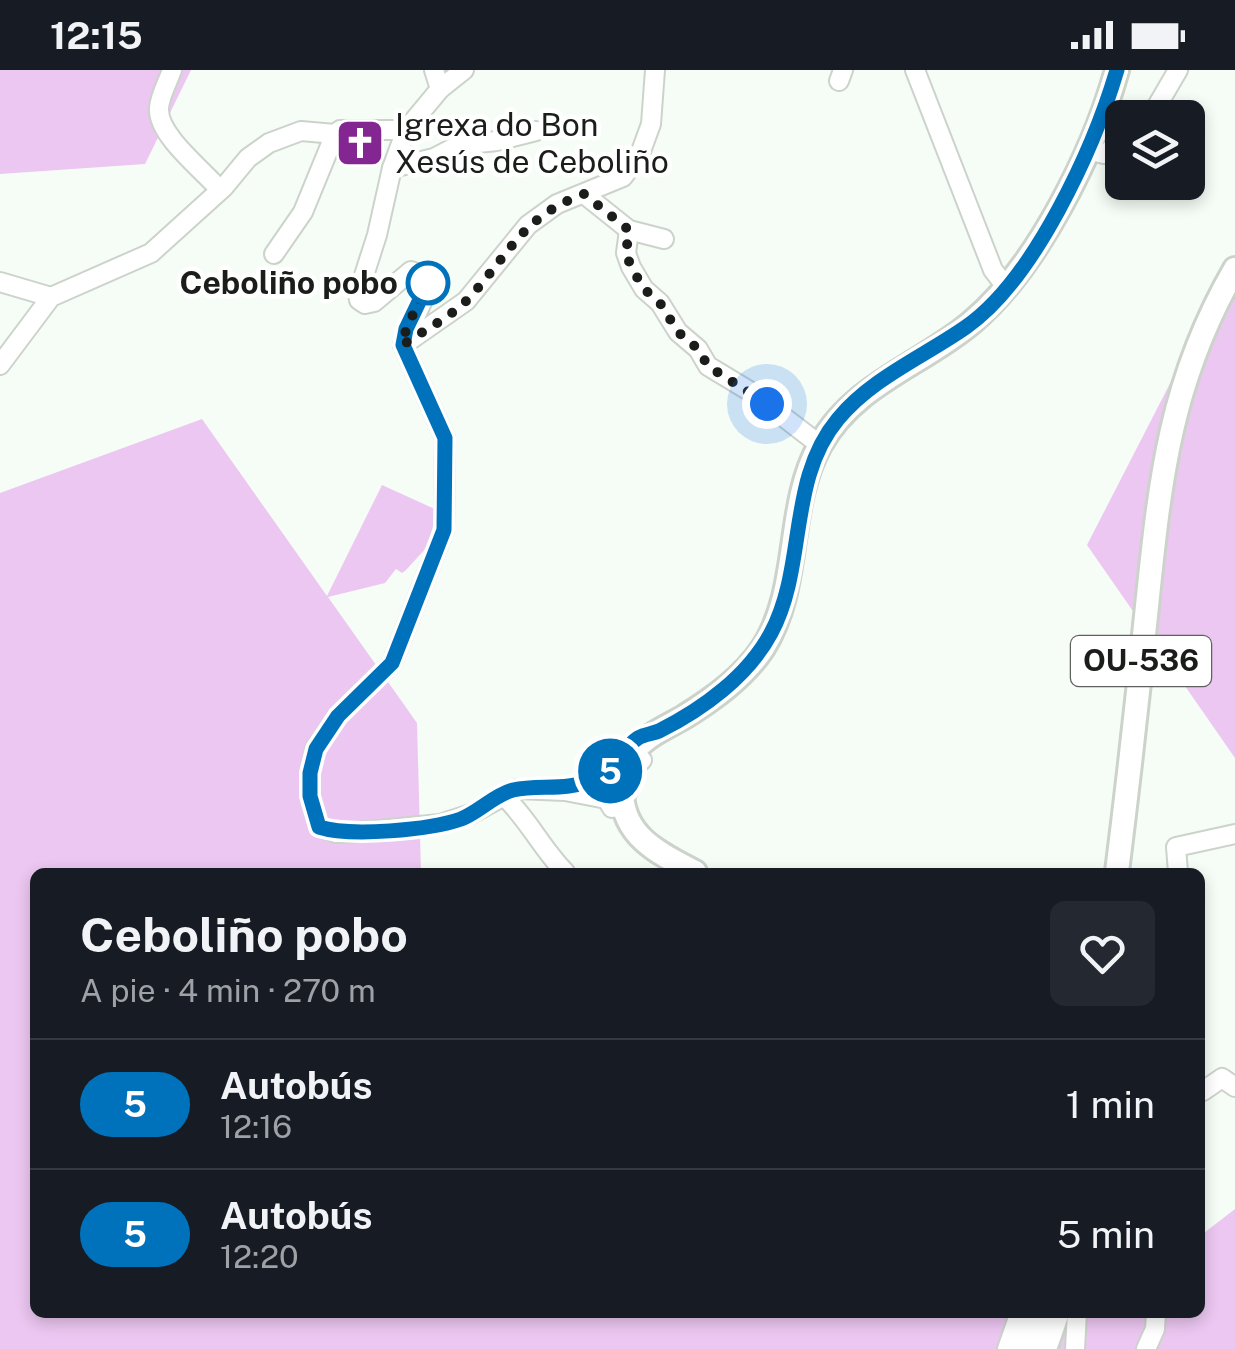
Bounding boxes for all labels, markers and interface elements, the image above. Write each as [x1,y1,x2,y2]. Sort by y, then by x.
text: 12:15 [50,13,143,58]
map controls [1105,100,1205,200]
button: layers [1105,100,1205,200]
place label: Igrexa do Bon Xesús de Ceboliño [395,106,669,180]
church icon: Igrexa do Bon Xesús de Ceboliño [334,117,386,169]
marker: Ceboliño pobo [407,262,449,304]
place label: Ceboliño pobo [179,264,398,301]
your location [742,379,792,429]
road number: OU-536 [1071,636,1211,686]
line badge: 5 [578,738,642,804]
text: 5 [598,751,622,792]
button: heart [1050,901,1155,1006]
text: Ceboliño pobo [80,906,408,963]
text: A pie · 4 min · 270 m [80,972,376,1009]
text: Autobús [220,1063,372,1108]
text: 1 min [1066,1082,1155,1127]
text: 5 [123,1084,147,1125]
text: 12:16 [220,1108,292,1145]
text: Autobús [220,1193,372,1238]
text: 5 min [1057,1212,1155,1257]
text: 5 [123,1214,147,1255]
text: 12:20 [220,1238,299,1275]

